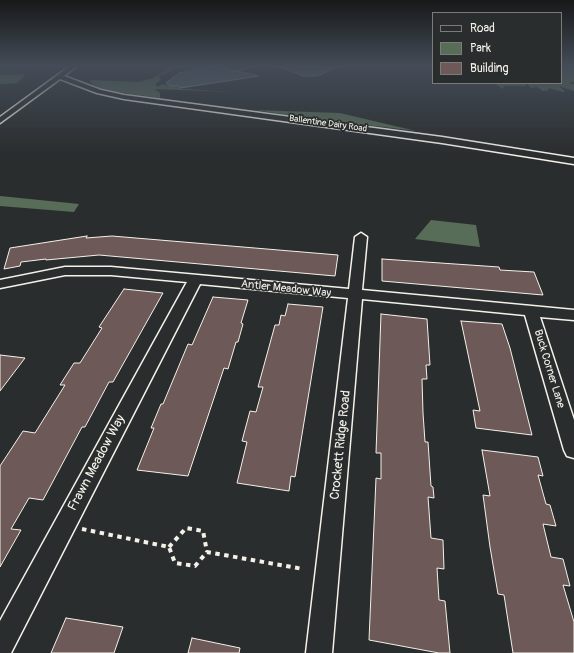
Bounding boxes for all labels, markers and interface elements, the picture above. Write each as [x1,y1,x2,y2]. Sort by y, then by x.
legend [432,12,562,84]
text: Road [470,21,495,36]
text: Park [470,41,491,56]
text: Building [470,61,509,76]
street label: Ballentine Dairy Road [288,113,368,135]
street label: Antler Meadow Way [240,278,332,300]
street label: Buck Corner Lane [531,328,567,410]
street label: Crockett Ridge Road [327,390,355,500]
street label: Frawn Meadow Way [65,412,129,514]

